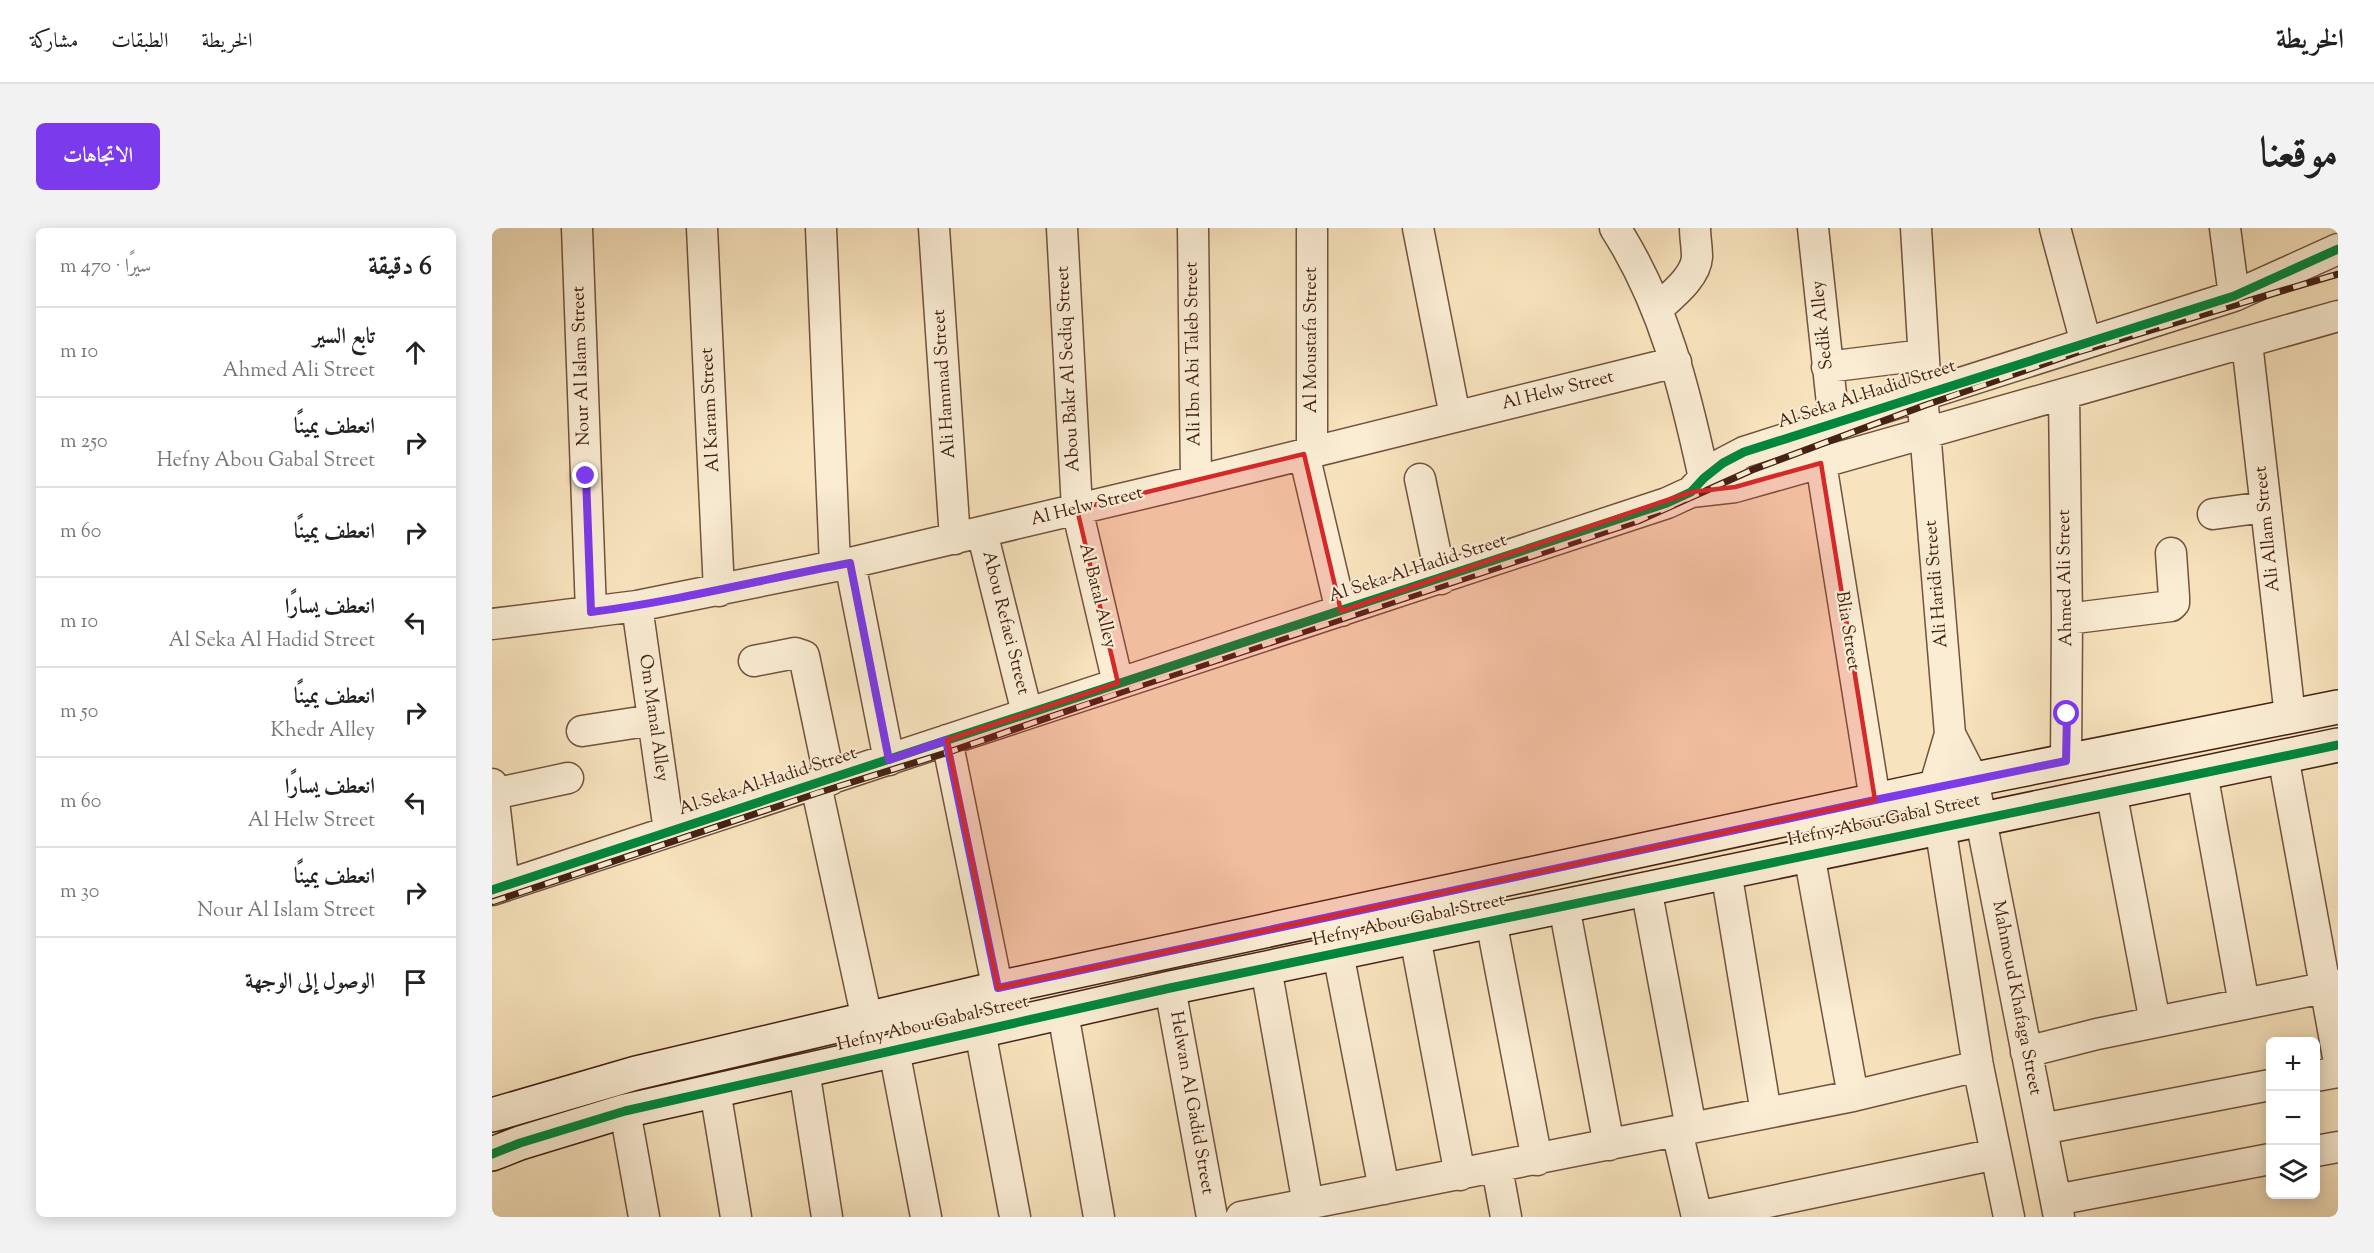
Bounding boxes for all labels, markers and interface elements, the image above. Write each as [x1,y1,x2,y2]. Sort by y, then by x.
text: الخريطة [2276,21,2344,61]
text: مشاركة [30,27,78,57]
text: الطبقات [111,27,168,57]
text: الخريطة [201,27,253,57]
button: الاتجاهات [36,123,160,190]
text: موقعنا [2260,126,2338,186]
text: 6 دقيقة [368,249,432,286]
text: سيرًا · 470 m [60,253,151,282]
street label: Ali Ibn Abi Taleb Street [1179,261,1209,447]
street label: Abou Bakr Al Sediq Street [1051,265,1087,473]
street label: Al Moustafa Street [1299,267,1325,413]
street label: Sedik Alley [1805,279,1841,371]
street label: Nour Al Islam Street [566,286,598,446]
street label: Ali Hammad Street [927,309,963,459]
text: تابع السير [313,322,375,354]
icon: ahead [399,336,432,369]
text: 10 m [60,338,98,367]
street label: Al Karam Street [695,347,727,473]
street label: Al Seka Al Hadid Street [1775,354,1959,436]
text: Ahmed Ali Street [222,357,375,386]
street label: Al Helw Street [1499,365,1617,417]
text: انعطف يمينًا [294,412,375,444]
icon: right [399,426,432,459]
text: 250 m [60,428,108,457]
text: Hefny Abou Gabal Street [157,447,375,476]
route end [572,462,598,488]
street label: Ali Allam Street [2248,465,2288,593]
street label: Al Helw Street [1028,481,1146,533]
street label: Ahmed Ali Street [2052,509,2080,647]
icon: right [399,516,432,549]
text: انعطف يمينًا [294,517,375,549]
text: 60 m [60,518,101,547]
street label: Ali Haridi Street [1918,519,1956,649]
street label: Al Seka Al Hadid Street [1326,528,1510,610]
street label: Al Batal Alley [1071,541,1123,651]
street label: Abou Refaei Street [975,548,1035,698]
street label: Blia Street [1828,589,1866,673]
text: انعطف يسارًا [285,592,375,624]
icon: left [399,606,432,639]
text: 10 m [60,608,98,637]
text: Al Seka Al Hadid Street [168,627,375,656]
street label: Om Manal Alley [631,653,675,783]
text: انعطف يمينًا [294,682,375,714]
icon: right [399,696,432,729]
text: 50 m [60,698,98,727]
route start [2053,700,2079,726]
text: Khedr Alley [271,717,375,746]
street label: Al Seka Al Hadid Street [676,741,860,823]
text: انعطف يسارًا [285,772,375,804]
icon: left [399,786,432,819]
text: 60 m [60,788,101,817]
street label: Hefny Abou Gabal Street [1785,788,1983,854]
text: Al Helw Street [248,807,375,836]
text: انعطف يمينًا [294,862,375,894]
icon: right [399,876,432,909]
text: 30 m [60,878,99,907]
street label: Hefny Abou Gabal Street [1310,888,1508,954]
text: Nour Al Islam Street [197,897,375,926]
street label: Mahmoud Khafaga Street [1984,898,2048,1098]
icon: arrive [399,966,432,999]
text: الوصول إلى الوجهة [245,967,375,999]
street label: Hefny Abou Gabal Street [834,989,1032,1059]
street label: Helwan Al Gadid Street [1162,1009,1220,1197]
map controls [2266,1037,2320,1199]
button: + [2266,1037,2320,1091]
button: − [2266,1091,2320,1145]
button: layers [2266,1145,2320,1199]

